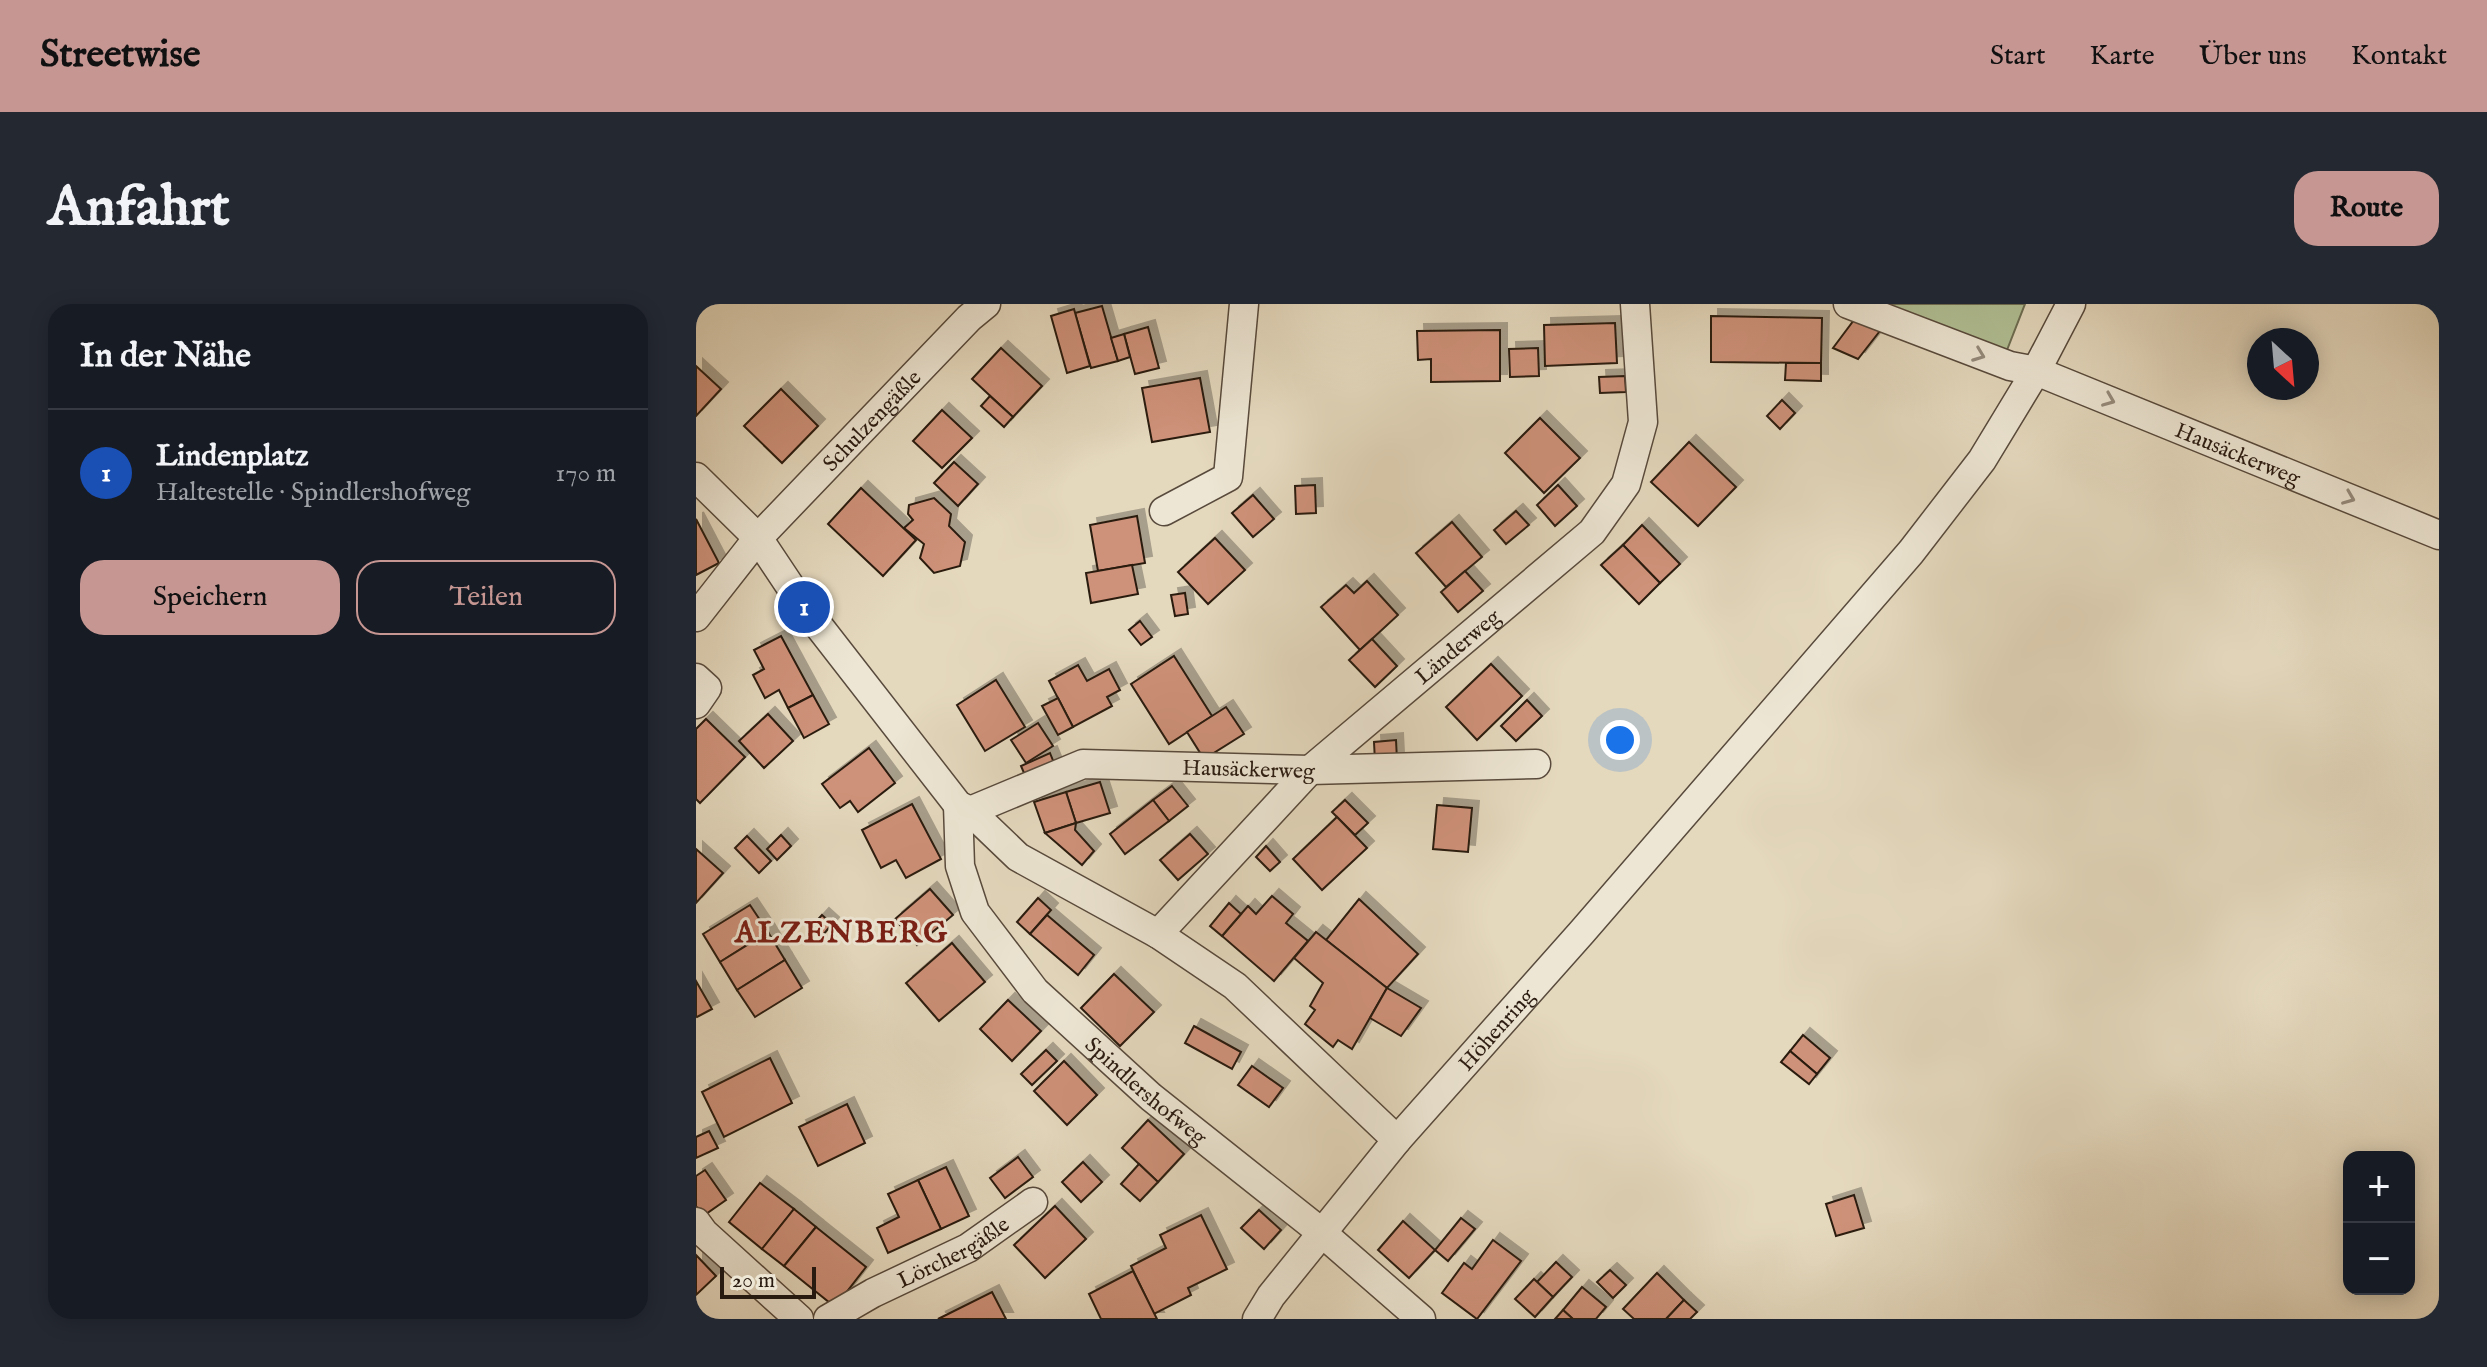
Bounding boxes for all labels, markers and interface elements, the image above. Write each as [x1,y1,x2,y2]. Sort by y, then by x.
text: Streetwise [40,32,200,80]
text: Start [1990,39,2046,74]
text: Karte [2090,39,2155,74]
text: Über uns [2199,39,2307,74]
text: Kontakt [2351,39,2447,74]
button: Route [2294,171,2439,246]
text: Anfahrt [48,173,230,244]
north arrow [2247,328,2319,400]
text: In der Nähe [80,335,251,378]
one-way arrow [1971,345,1985,361]
street label: Schulzengäßle [817,365,928,478]
one-way arrow [2101,391,2115,407]
street label: Hausäckerweg [2170,417,2305,493]
text: Lindenplatz [156,438,309,476]
text: 1 [101,457,111,490]
text: 170 m [556,457,616,490]
text: Haltestelle · Spindlershofweg [156,476,470,509]
one-way arrow [2341,489,2355,505]
button: Speichern [80,560,340,635]
button: Teilen [356,560,616,635]
pin: 1 [778,577,830,637]
street label: Länderweg [1410,603,1508,691]
your location [1600,720,1640,760]
street label: Hausäckerweg [1182,755,1316,786]
district label: ALZENBERG [734,915,949,953]
street label: Höhenring [1453,982,1542,1078]
street label: Spindlershofweg [1078,1032,1213,1153]
map controls [2343,1151,2415,1295]
button: + [2343,1151,2415,1223]
street label: Lörchergäßle [893,1211,1015,1295]
button: − [2343,1223,2415,1295]
scale bar [720,1263,816,1299]
text: 20 m [732,1267,775,1295]

